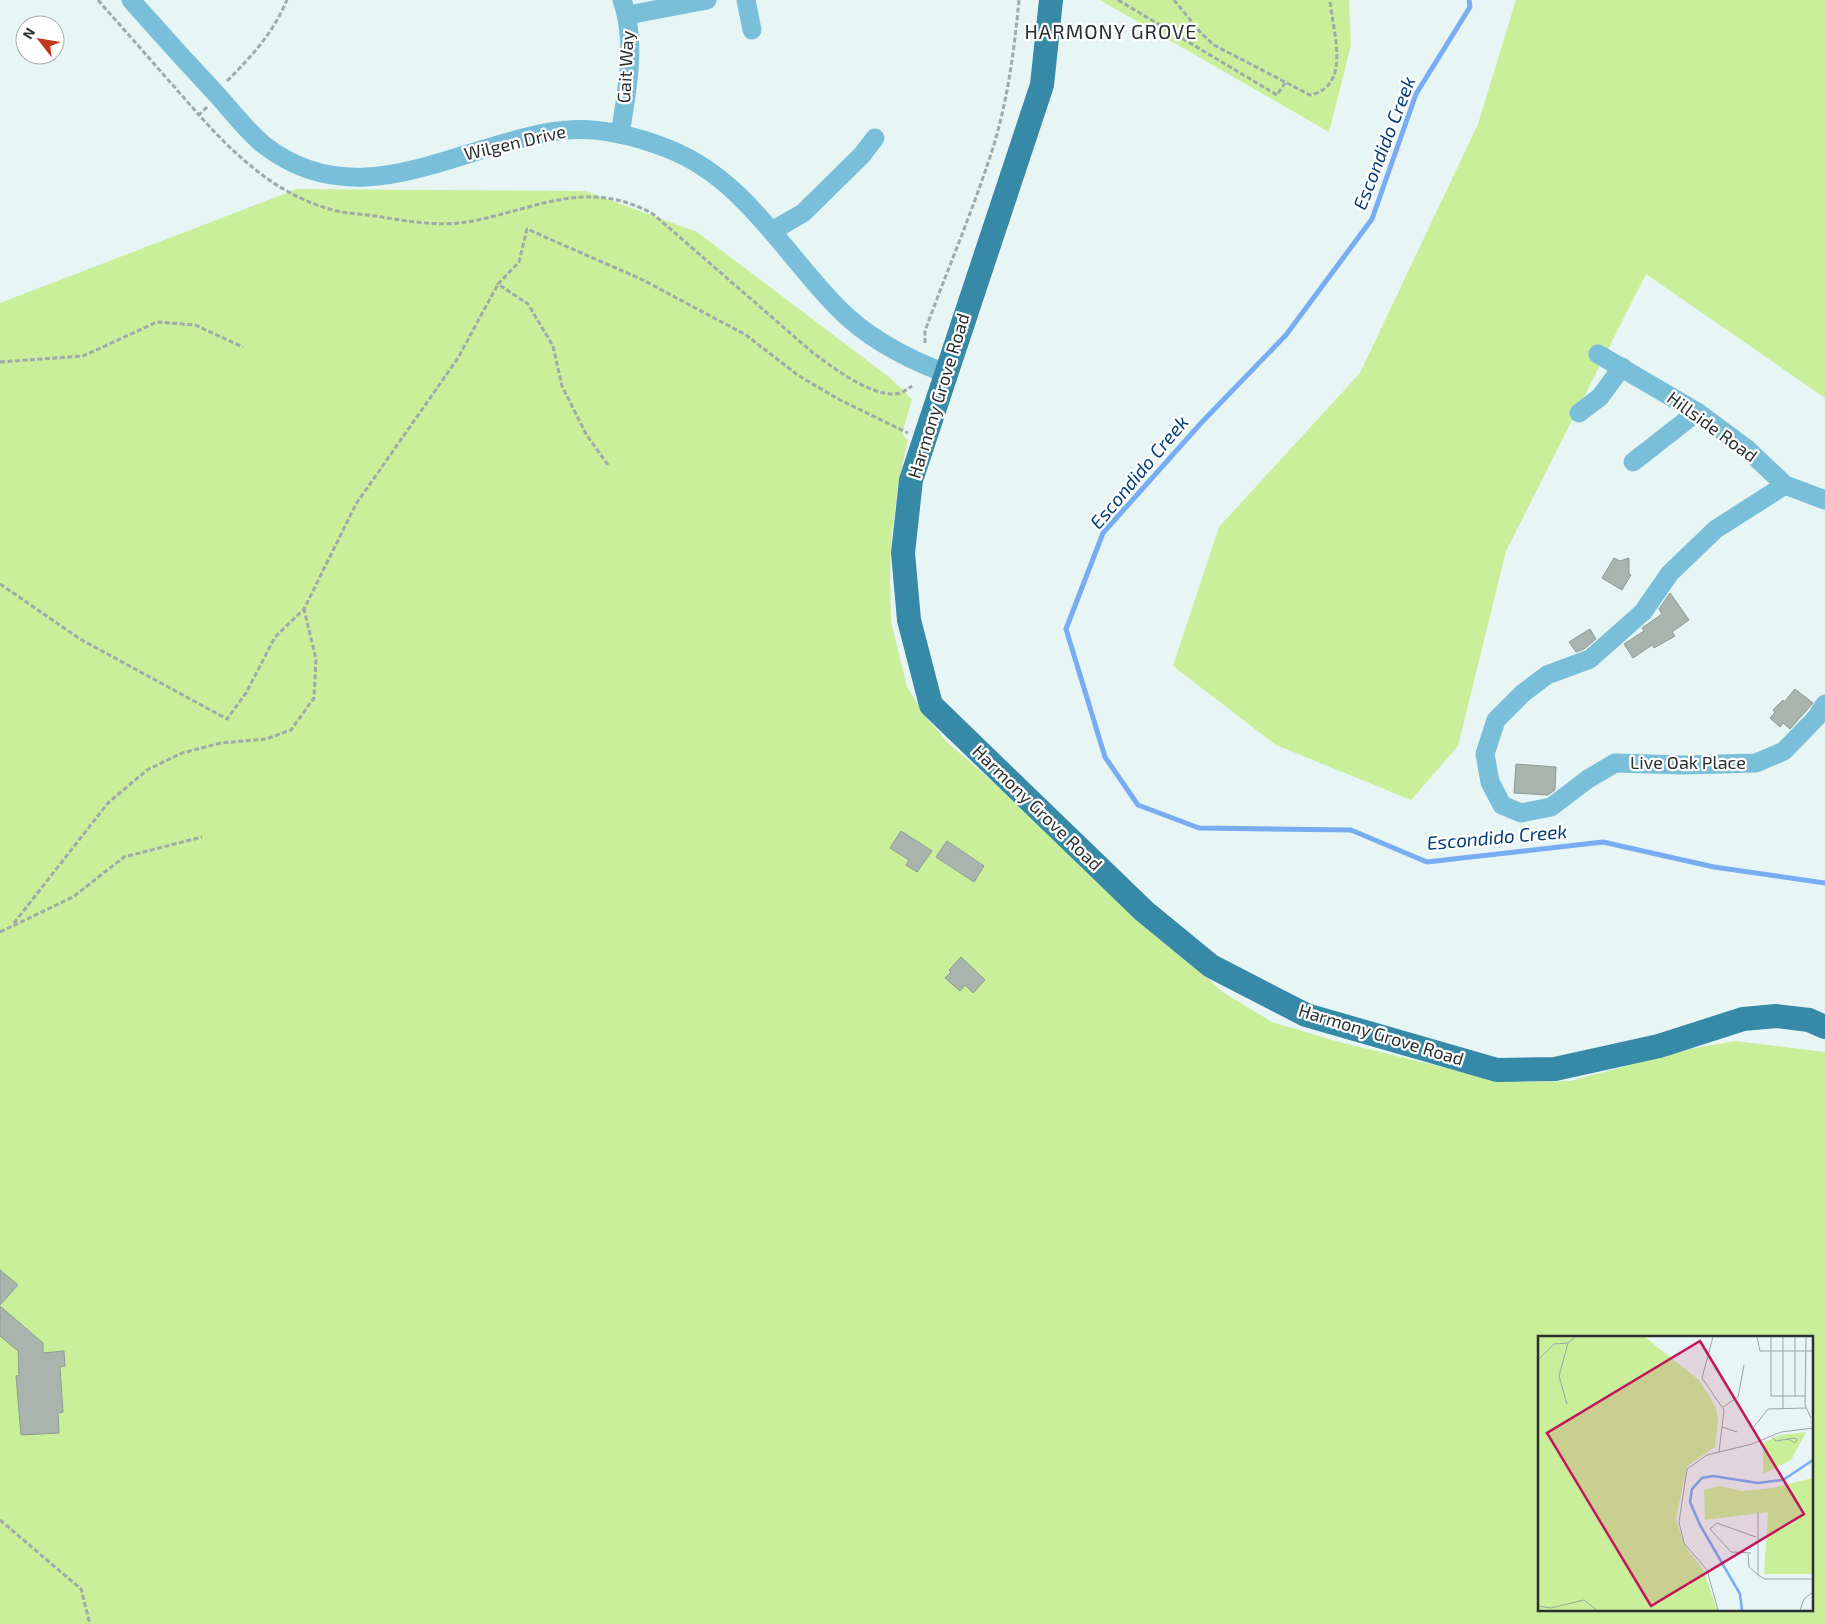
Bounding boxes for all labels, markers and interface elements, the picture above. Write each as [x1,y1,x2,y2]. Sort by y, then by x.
north arrow [15,15,65,65]
district label: HARMONY GROVE [1025,19,1198,43]
text: N [19,24,38,42]
street label: Gait Way [612,30,638,104]
water label: Escondido Creek [1348,73,1420,213]
street label: Wilgen Drive [462,120,568,164]
street label: Harmony Grove Road [902,310,974,481]
street label: Hillside Road [1663,386,1762,466]
water label: Escondido Creek [1085,410,1193,533]
street label: Harmony Grove Road [968,740,1107,875]
street label: Live Oak Place [1630,751,1746,773]
water label: Escondido Creek [1426,819,1568,854]
street label: Harmony Grove Road [1296,998,1467,1070]
inset map [1538,1336,1812,1612]

